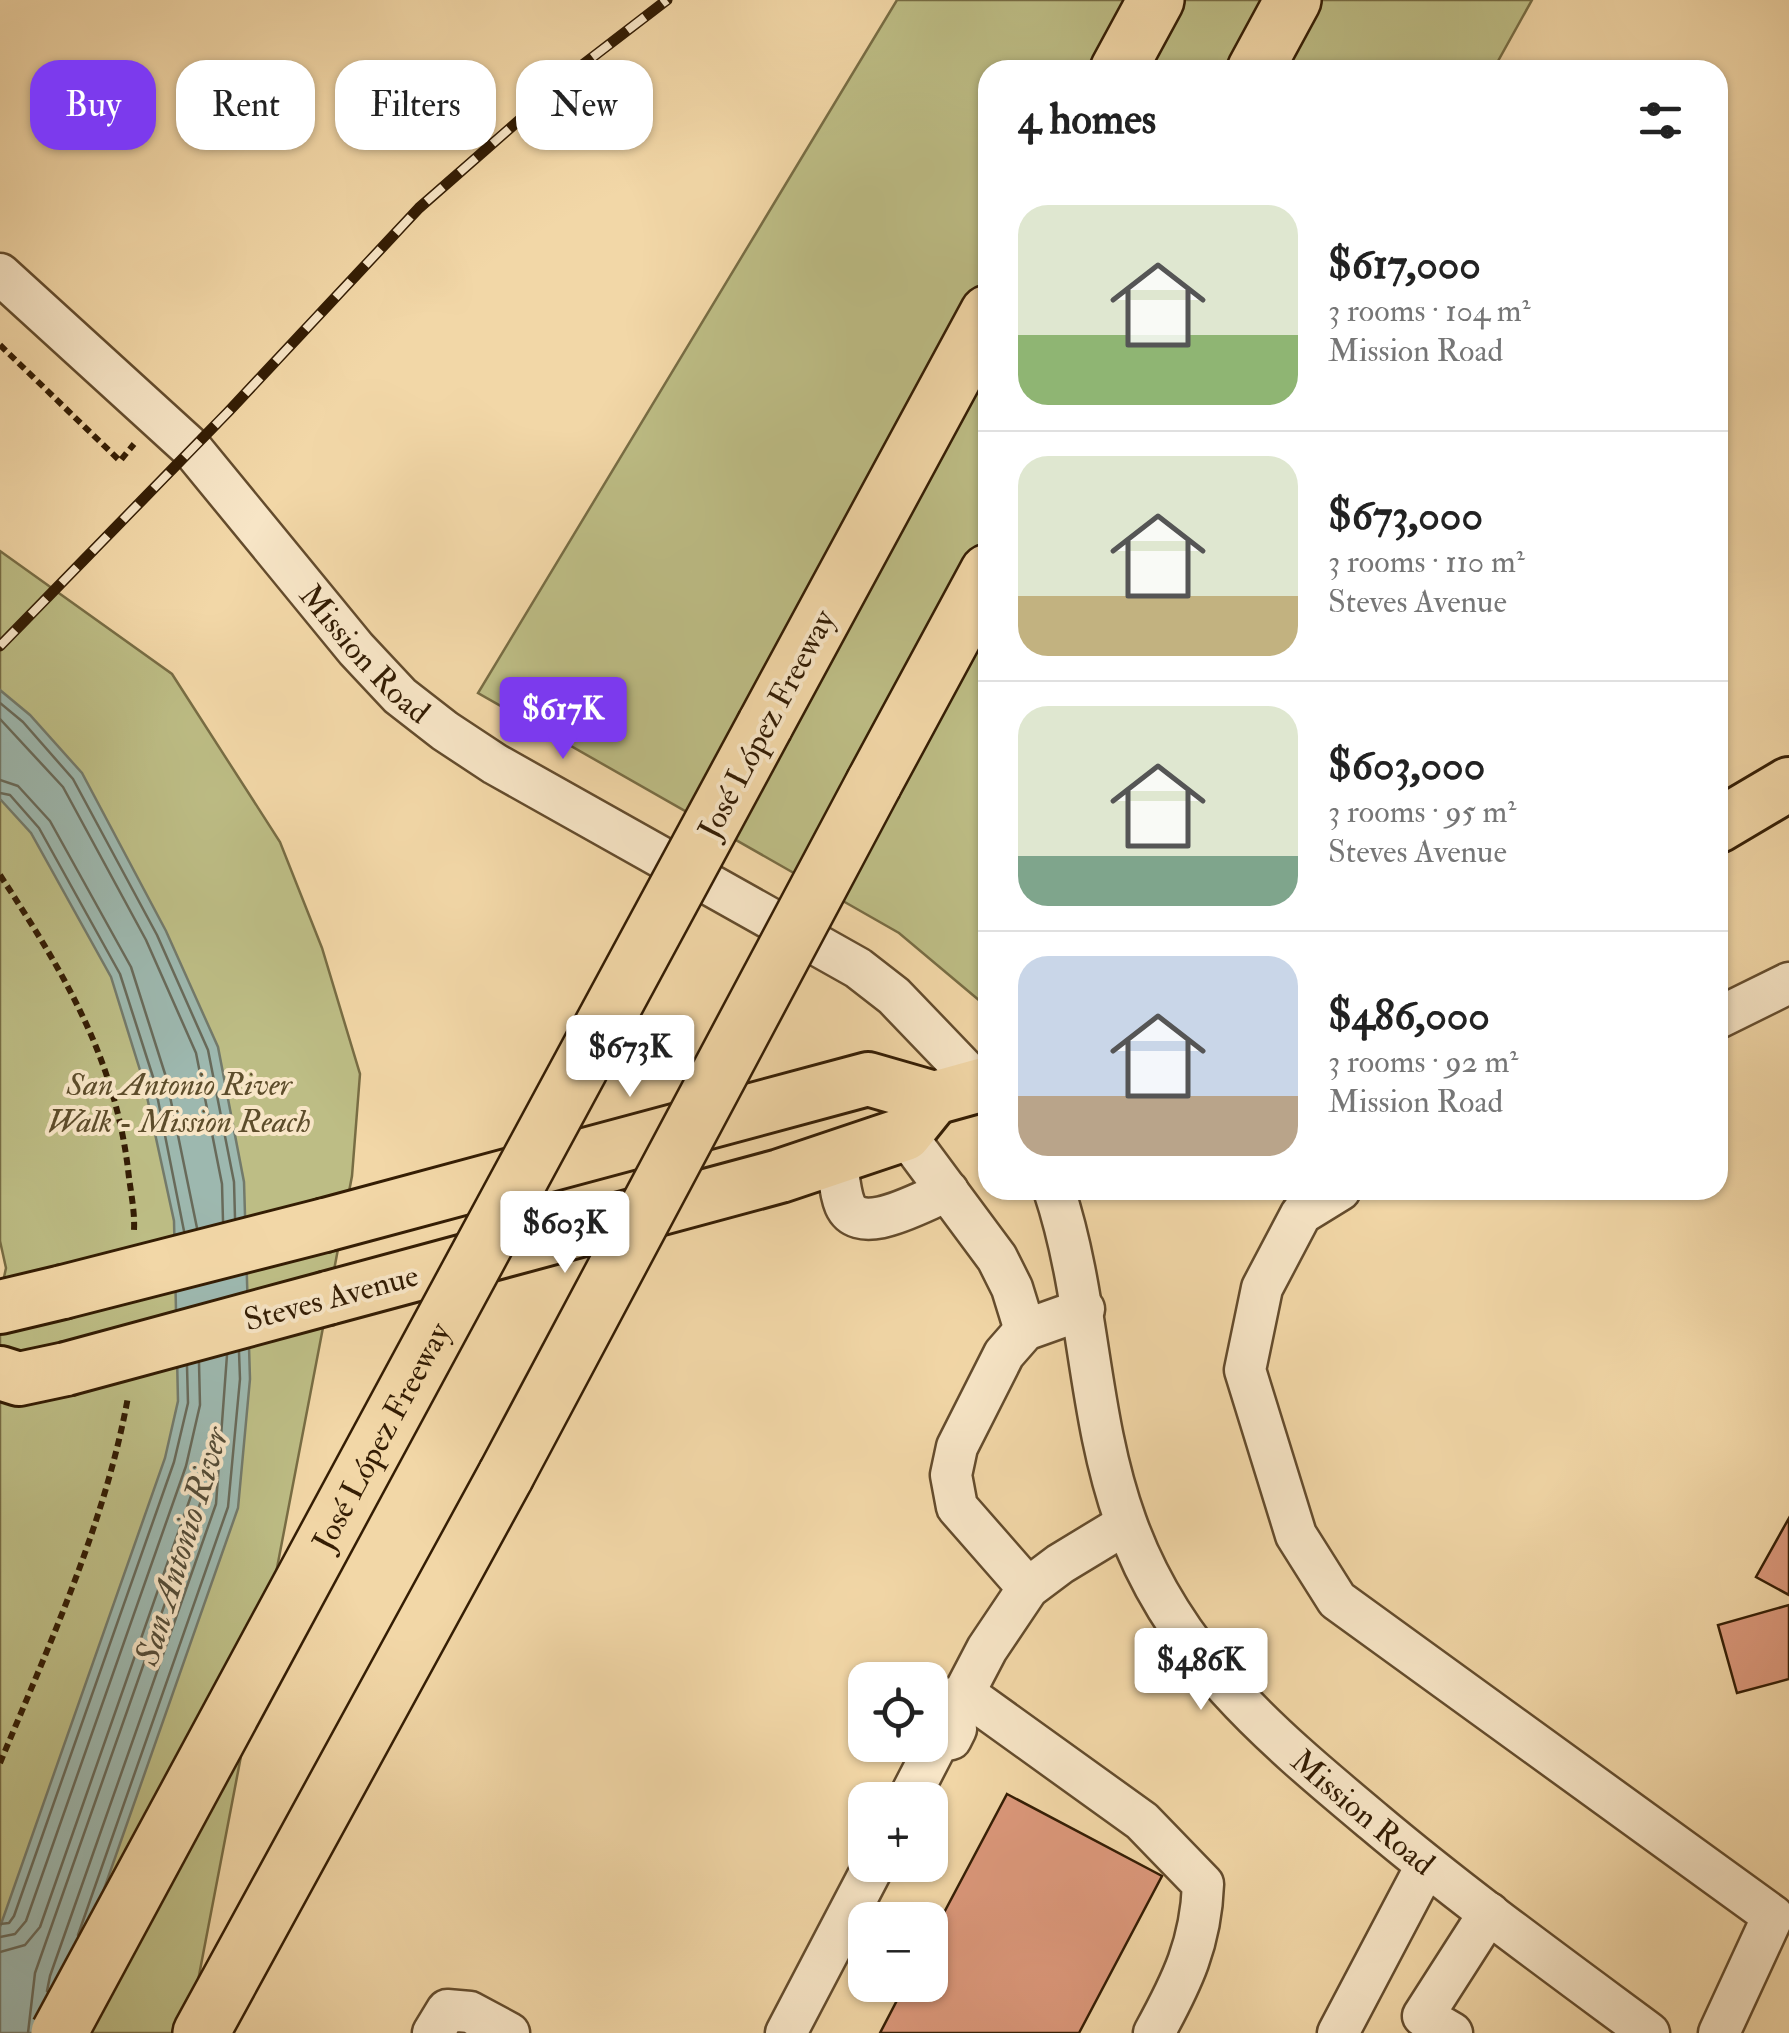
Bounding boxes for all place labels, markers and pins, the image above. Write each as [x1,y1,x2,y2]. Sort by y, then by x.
pin: $617K [493,677,633,762]
pin: $673K [560,1015,700,1100]
pin: $603K [495,1191,635,1276]
pin: $486K [1131,1628,1271,1713]

